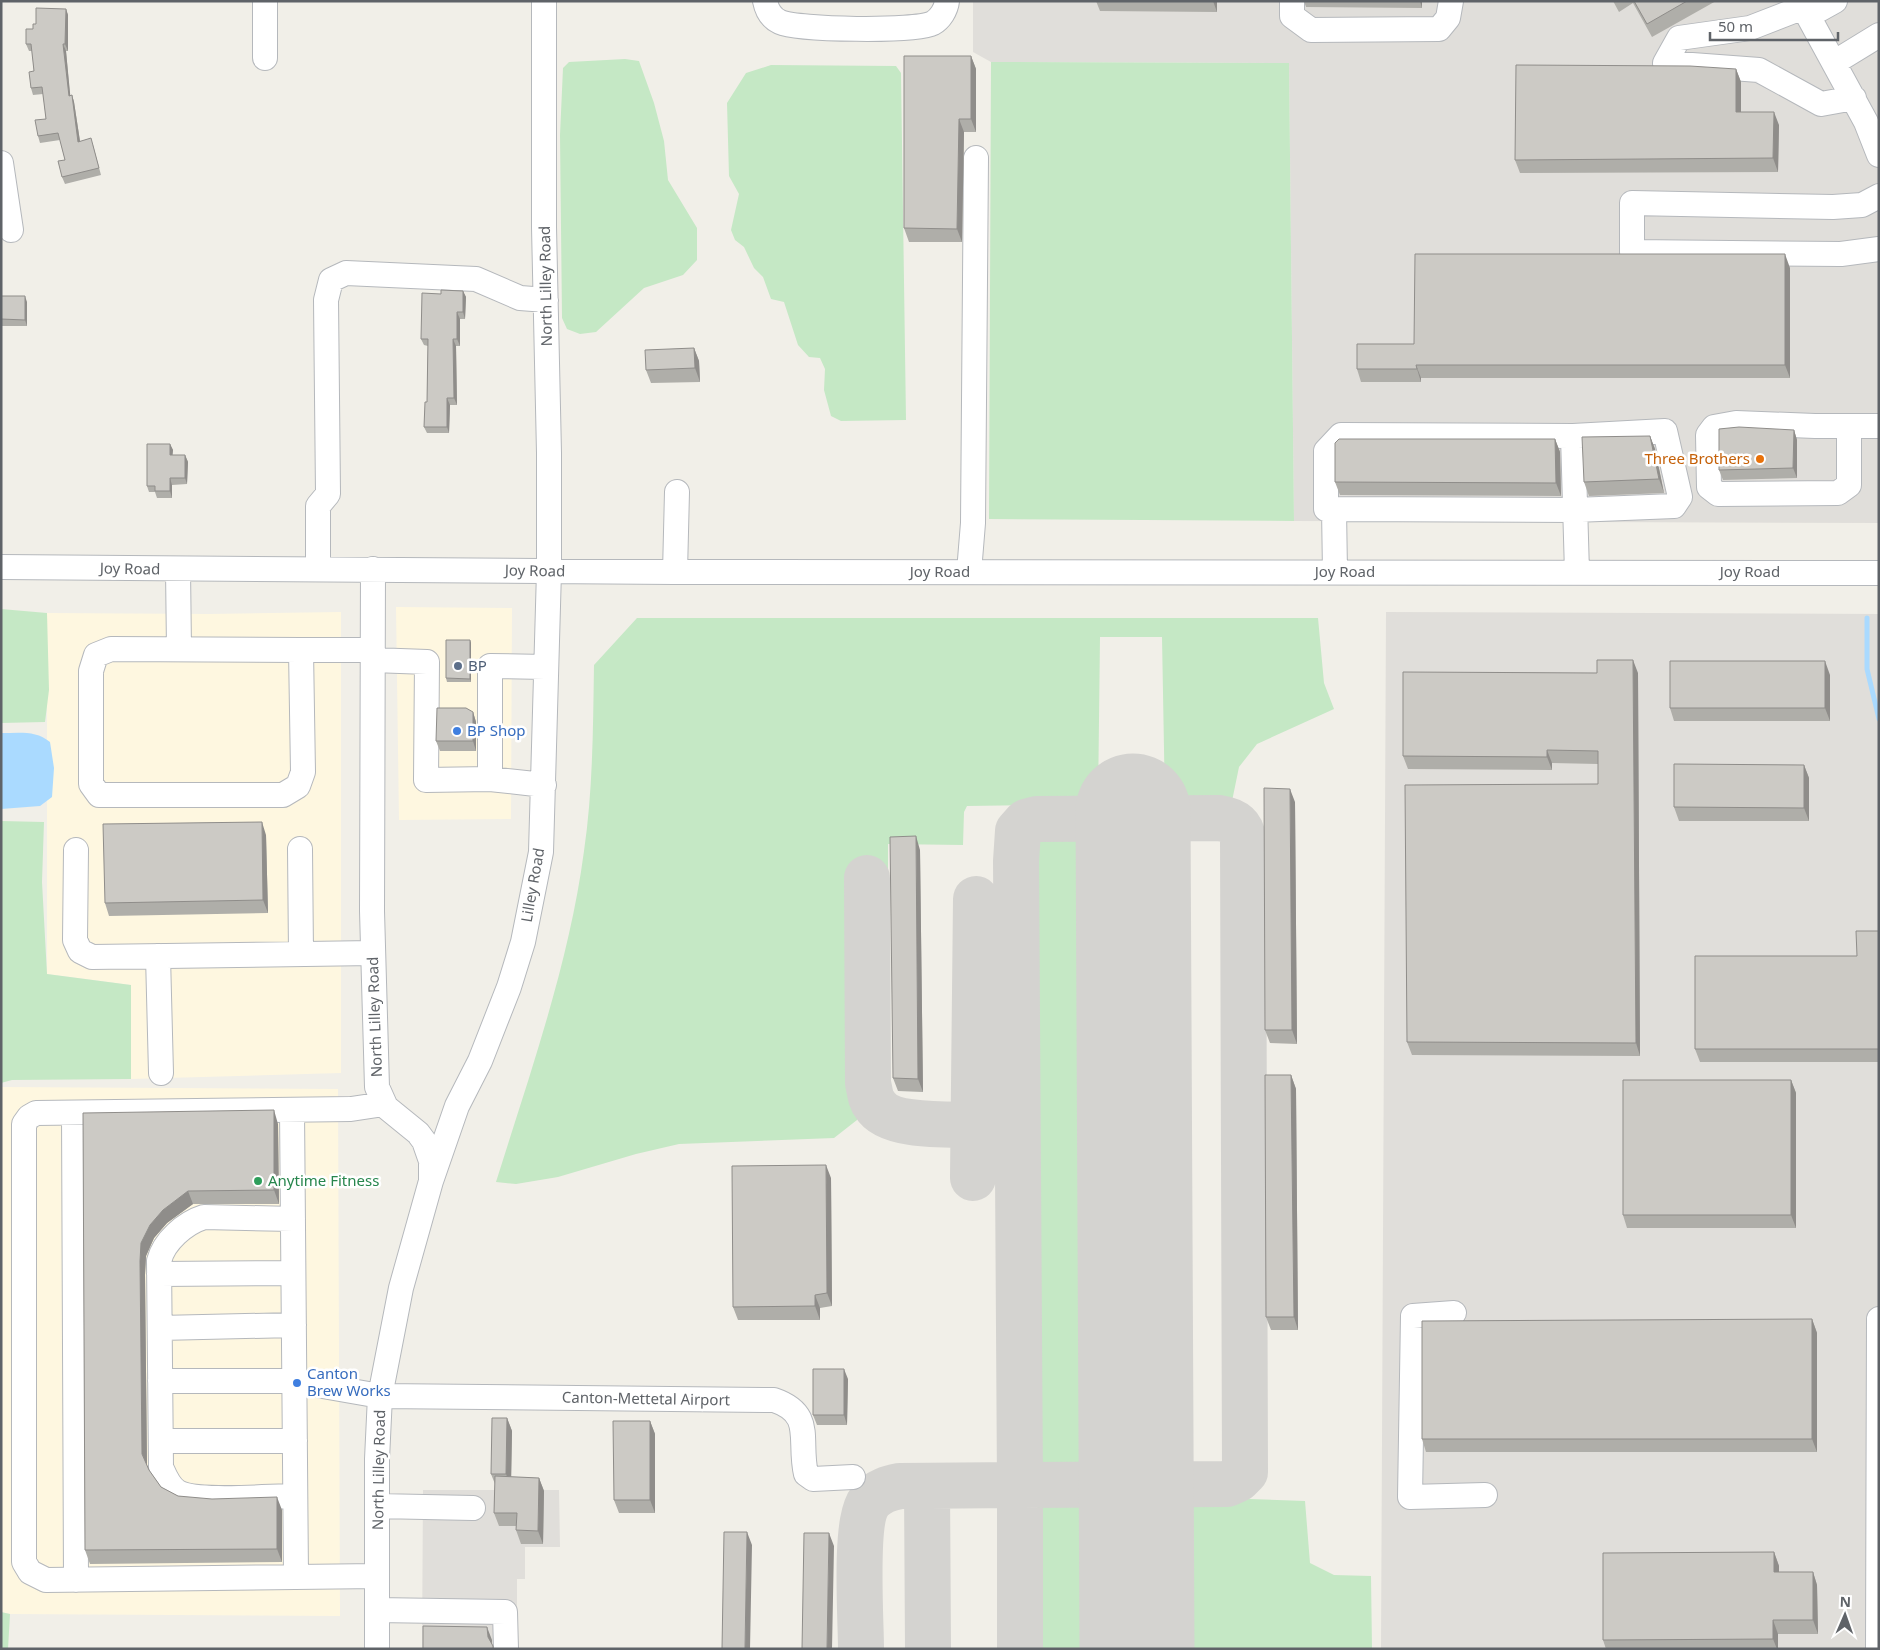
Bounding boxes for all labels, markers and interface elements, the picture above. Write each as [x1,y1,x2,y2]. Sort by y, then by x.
scale bar [1710,10,1838,42]
text: 50 m [1718,16,1753,36]
street label: North Lilley Road [534,226,556,346]
place label: Three Brothers [1644,448,1750,468]
marker: Three Brothers [1754,453,1766,465]
street label: Joy Road [98,557,160,579]
street label: Joy Road [503,559,565,581]
street label: Joy Road [908,561,970,581]
street label: Joy Road [1313,561,1375,581]
street label: Joy Road [1718,561,1780,581]
place label: BP [468,655,487,675]
marker: BP [452,660,464,672]
place label: BP Shop [467,720,526,740]
marker: BP Shop [451,725,463,737]
street label: Lilley Road [516,846,548,924]
street label: North Lilley Road [362,956,386,1078]
place label: Anytime Fitness [268,1170,379,1190]
marker: Anytime Fitness [252,1175,264,1187]
place label: Canton Brew Works [307,1363,391,1400]
marker: Canton Brew Works [291,1377,303,1389]
street label: Canton-Mettetal Airport [562,1387,731,1409]
street label: North Lilley Road [367,1410,389,1530]
north arrow [1820,1590,1870,1640]
text: N [1839,1592,1851,1611]

